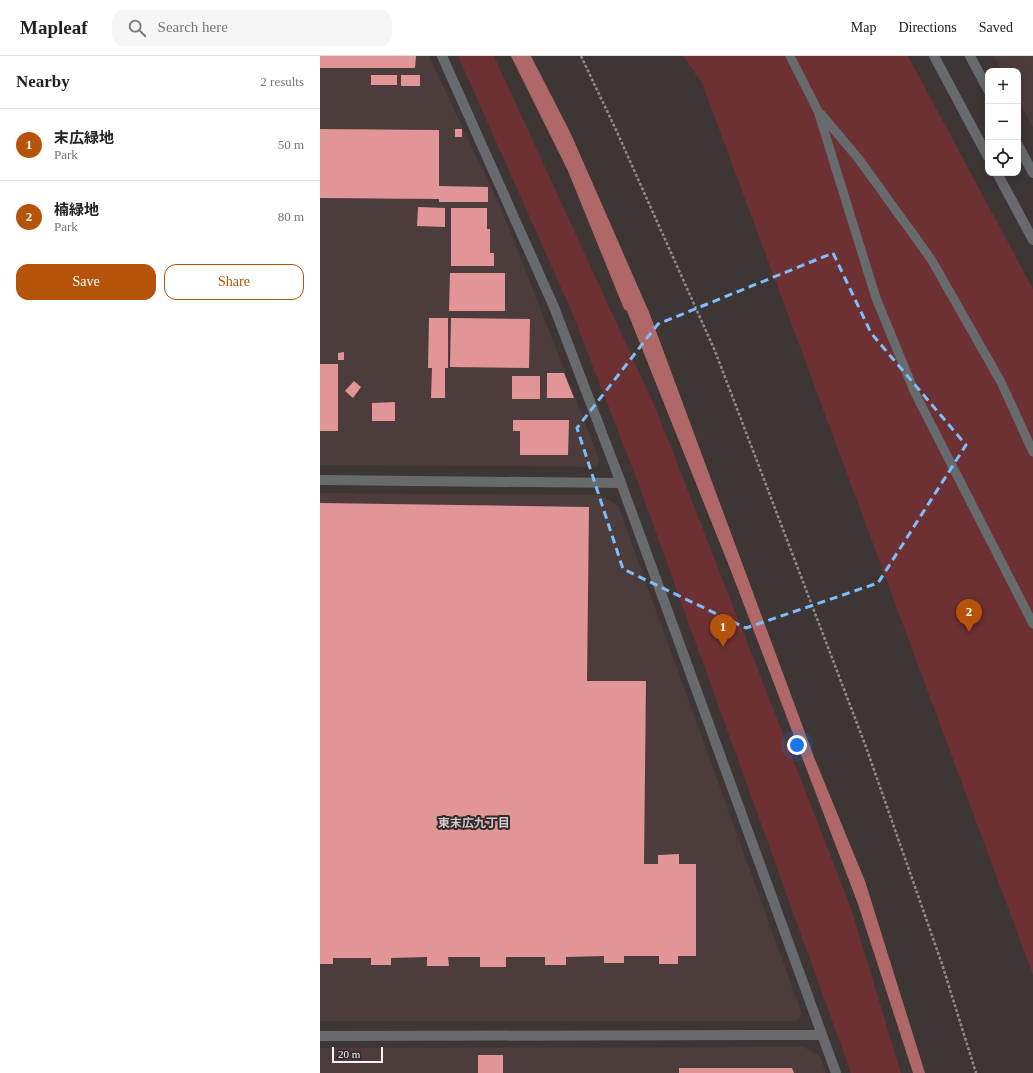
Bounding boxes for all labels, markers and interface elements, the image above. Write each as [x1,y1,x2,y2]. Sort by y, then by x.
search box [112,10,392,46]
text: Mapleaf [20,17,88,38]
icon: search [126,17,148,39]
text: Search here [158,19,228,35]
text: Map [851,20,876,35]
text: Directions [898,20,957,35]
text: Saved [979,20,1013,35]
map controls [985,68,1021,176]
button: + [985,68,1021,104]
text: Nearby [16,72,70,91]
text: 2 results [260,74,304,89]
button: − [985,104,1021,140]
text: 末広緑地 [54,130,114,146]
text: 1 [26,137,32,152]
text: 50 m [278,137,304,152]
button: locate [985,140,1021,176]
text: Park [54,147,78,162]
text: 楠緑地 [54,202,99,218]
text: 2 [26,209,32,224]
text: 80 m [278,209,304,224]
text: Park [54,219,78,234]
button: Save [16,264,156,300]
button: Share [164,264,304,300]
pin: 2 [956,599,982,632]
pin: 1 [710,614,736,647]
your location [787,735,807,755]
district label: 東末広九丁目 [438,816,510,830]
scale bar [332,1045,383,1064]
text: 20 m [338,1048,360,1060]

